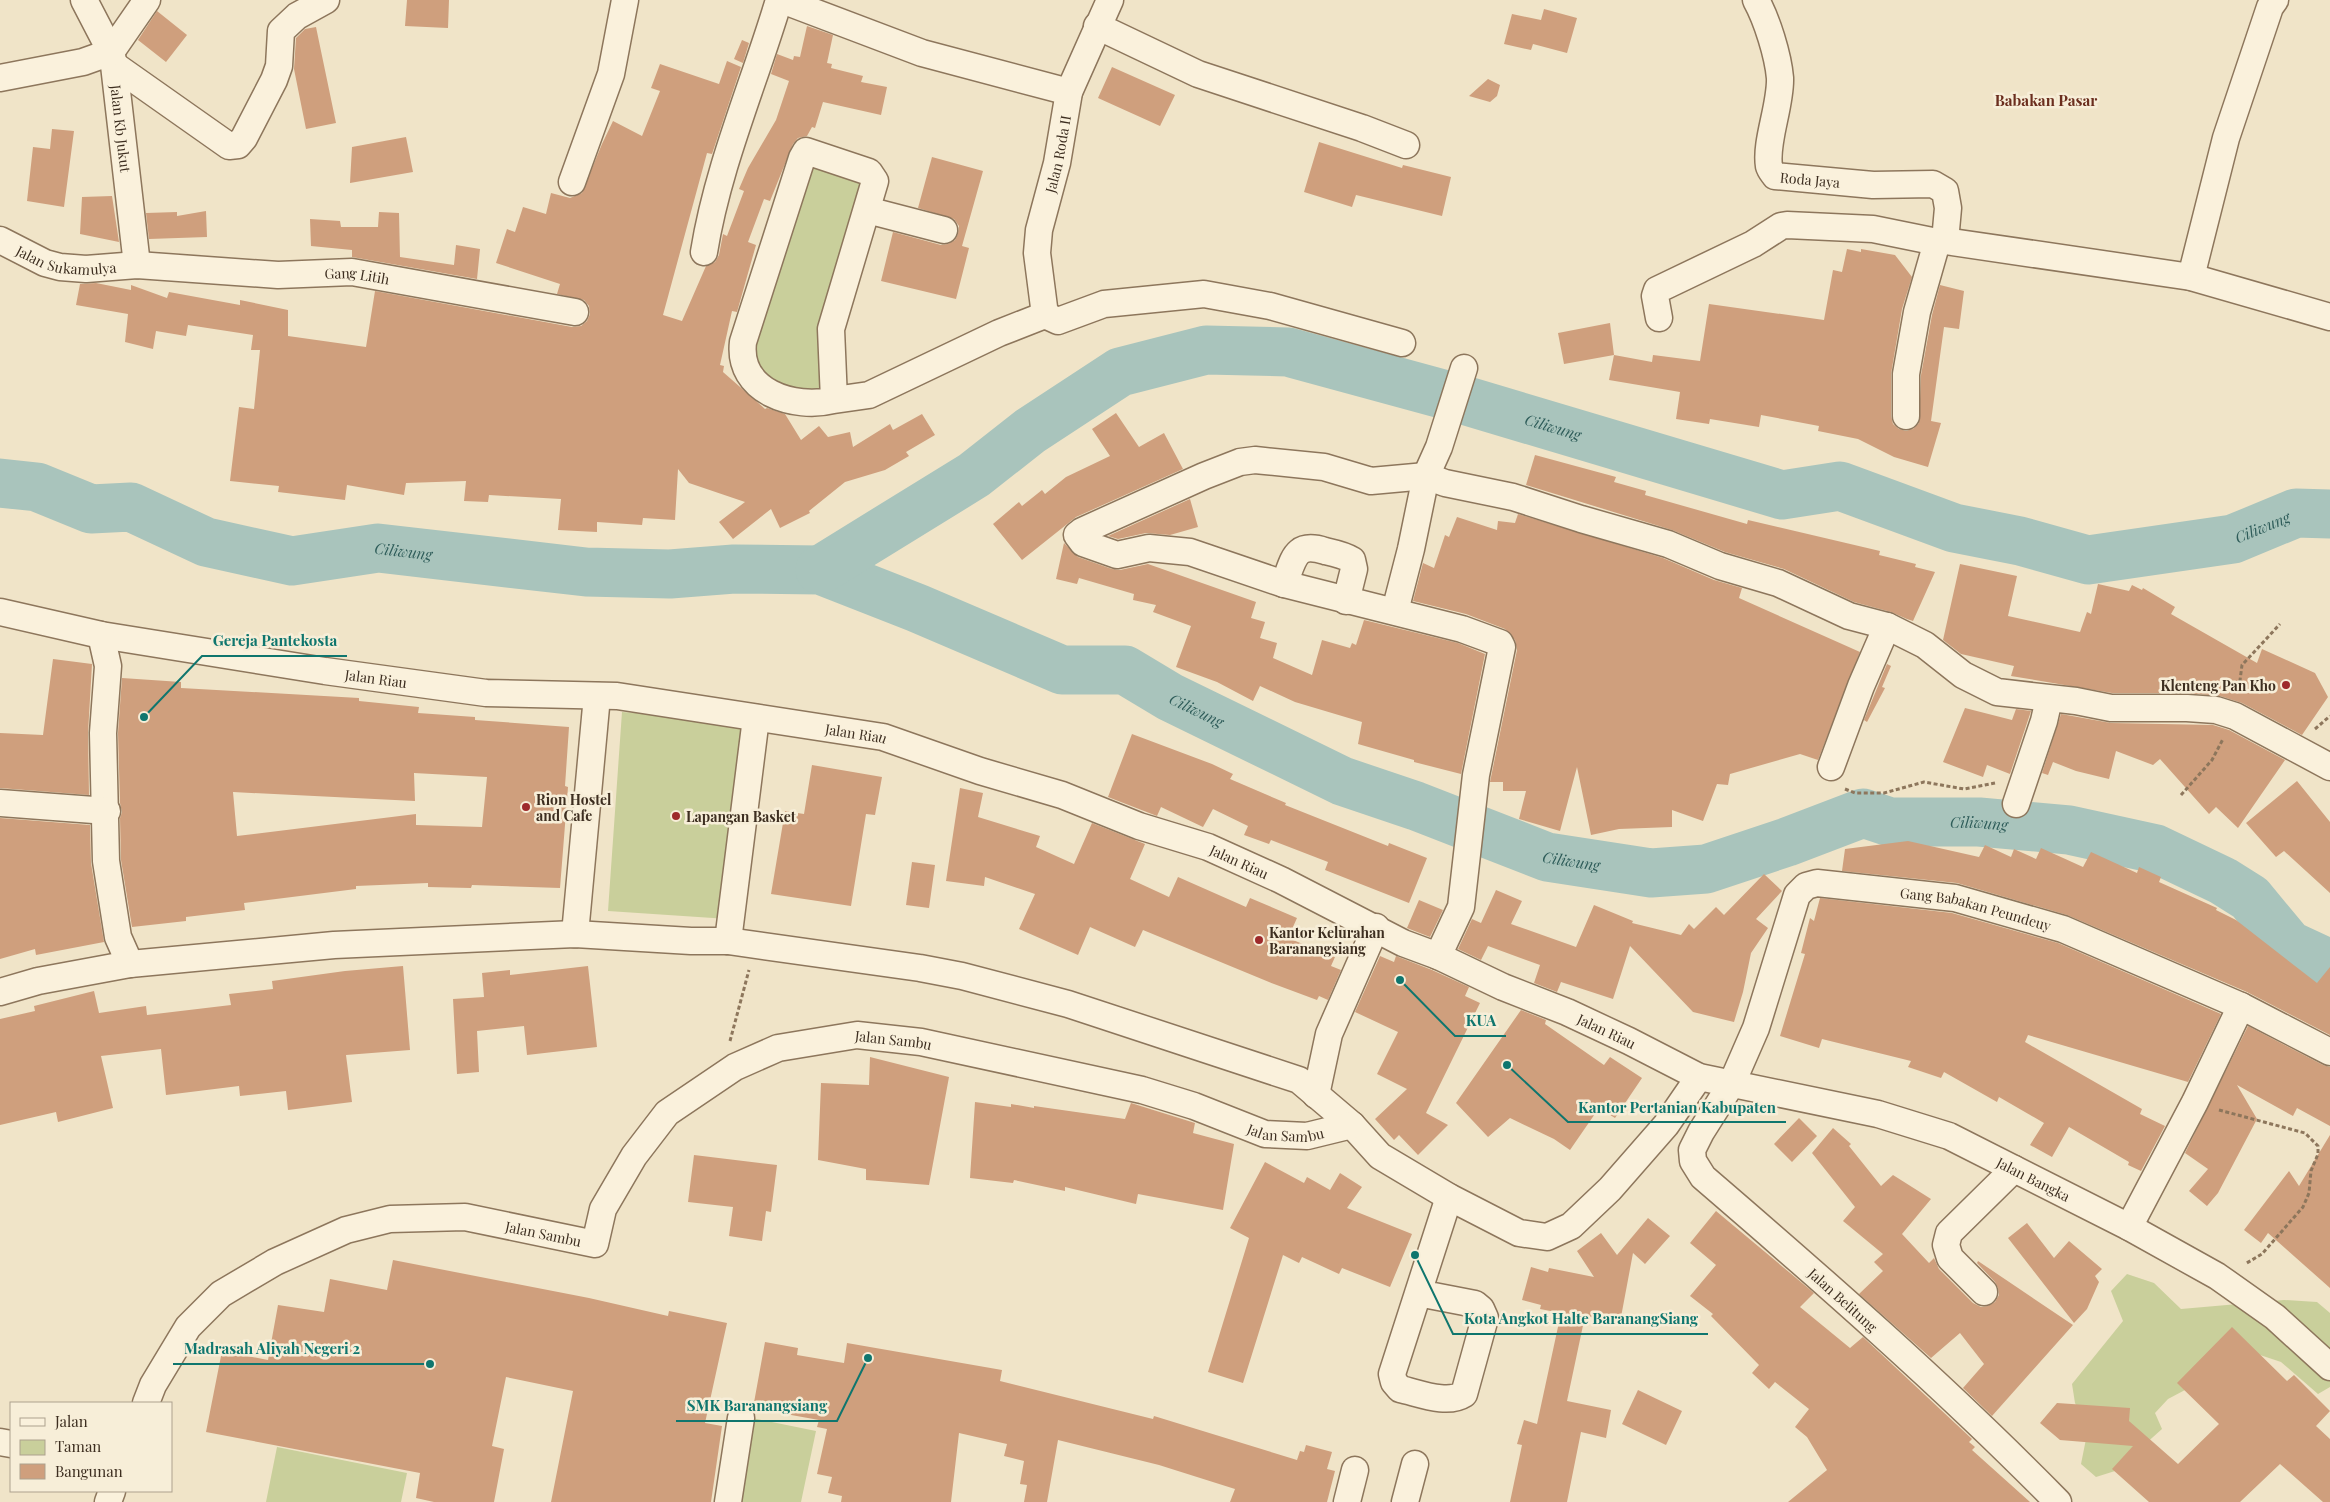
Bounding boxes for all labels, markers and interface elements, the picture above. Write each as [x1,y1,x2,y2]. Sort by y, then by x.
street label: Jalan Kb Jukut [107,83,136,174]
district label: Babakan Pasar [1995,90,2097,110]
street label: Jalan Roda II [1040,113,1074,196]
street label: Roda Jaya [1779,167,1841,191]
street label: Jalan Sukamulya [12,240,117,279]
street label: Gang Litih [324,262,392,288]
water label: Ciliwung [1523,409,1585,445]
water label: Ciliwung [2232,506,2294,547]
water label: Ciliwung [374,538,435,564]
callout: Gereja Pantekosta [202,626,347,656]
text: Gereja Pantekosta [213,630,338,650]
street label: Jalan Riau [343,664,408,692]
place label: Klenteng Pan Kho [2161,676,2276,695]
marker: Klenteng Pan Kho [2280,679,2292,691]
water label: Ciliwung [1166,688,1228,732]
street label: Jalan Riau [823,719,890,747]
place label: Rion Hostel and Cafe [536,790,612,825]
marker: Rion Hostel and Cafe [520,801,532,813]
place label: Lapangan Basket [686,807,796,826]
marker: Lapangan Basket [670,810,682,822]
water label: Ciliwung [1950,812,2010,835]
street label: Jalan Riau [1206,839,1272,883]
water label: Ciliwung [1541,846,1603,875]
street label: Gang Babakan Peundeuy [1899,883,2054,935]
place label: Kantor Kelurahan Baranangsiang [1269,923,1385,958]
marker: Kantor Kelurahan Baranangsiang [1253,934,1265,946]
callout: KUA [1455,1006,1506,1036]
street label: Jalan Riau [1574,1008,1639,1053]
text: KUA [1466,1010,1497,1030]
street label: Jalan Sambu [853,1025,934,1054]
callout: Kantor Pertanian Kabupaten [1568,1092,1786,1122]
text: Kantor Pertanian Kabupaten [1578,1097,1777,1117]
street label: Jalan Sambu [1244,1118,1326,1146]
street label: Jalan Bangka [1993,1152,2074,1205]
street label: Jalan Sambu [503,1216,583,1250]
street label: Jalan Belitung [1804,1263,1882,1336]
callout: Kota Angkot Halte BaranangSiang [1453,1304,1708,1334]
text: Kota Angkot Halte BaranangSiang [1464,1308,1699,1328]
callout: Madrasah Aliyah Negeri 2 [173,1334,370,1364]
text: Madrasah Aliyah Negeri 2 [184,1338,360,1358]
callout: SMK Baranangsiang [676,1391,837,1421]
text: SMK Baranangsiang [687,1395,828,1415]
legend [10,1402,172,1492]
text: Jalan [54,1411,88,1431]
text: Taman [55,1436,101,1456]
text: Bangunan [55,1461,123,1481]

